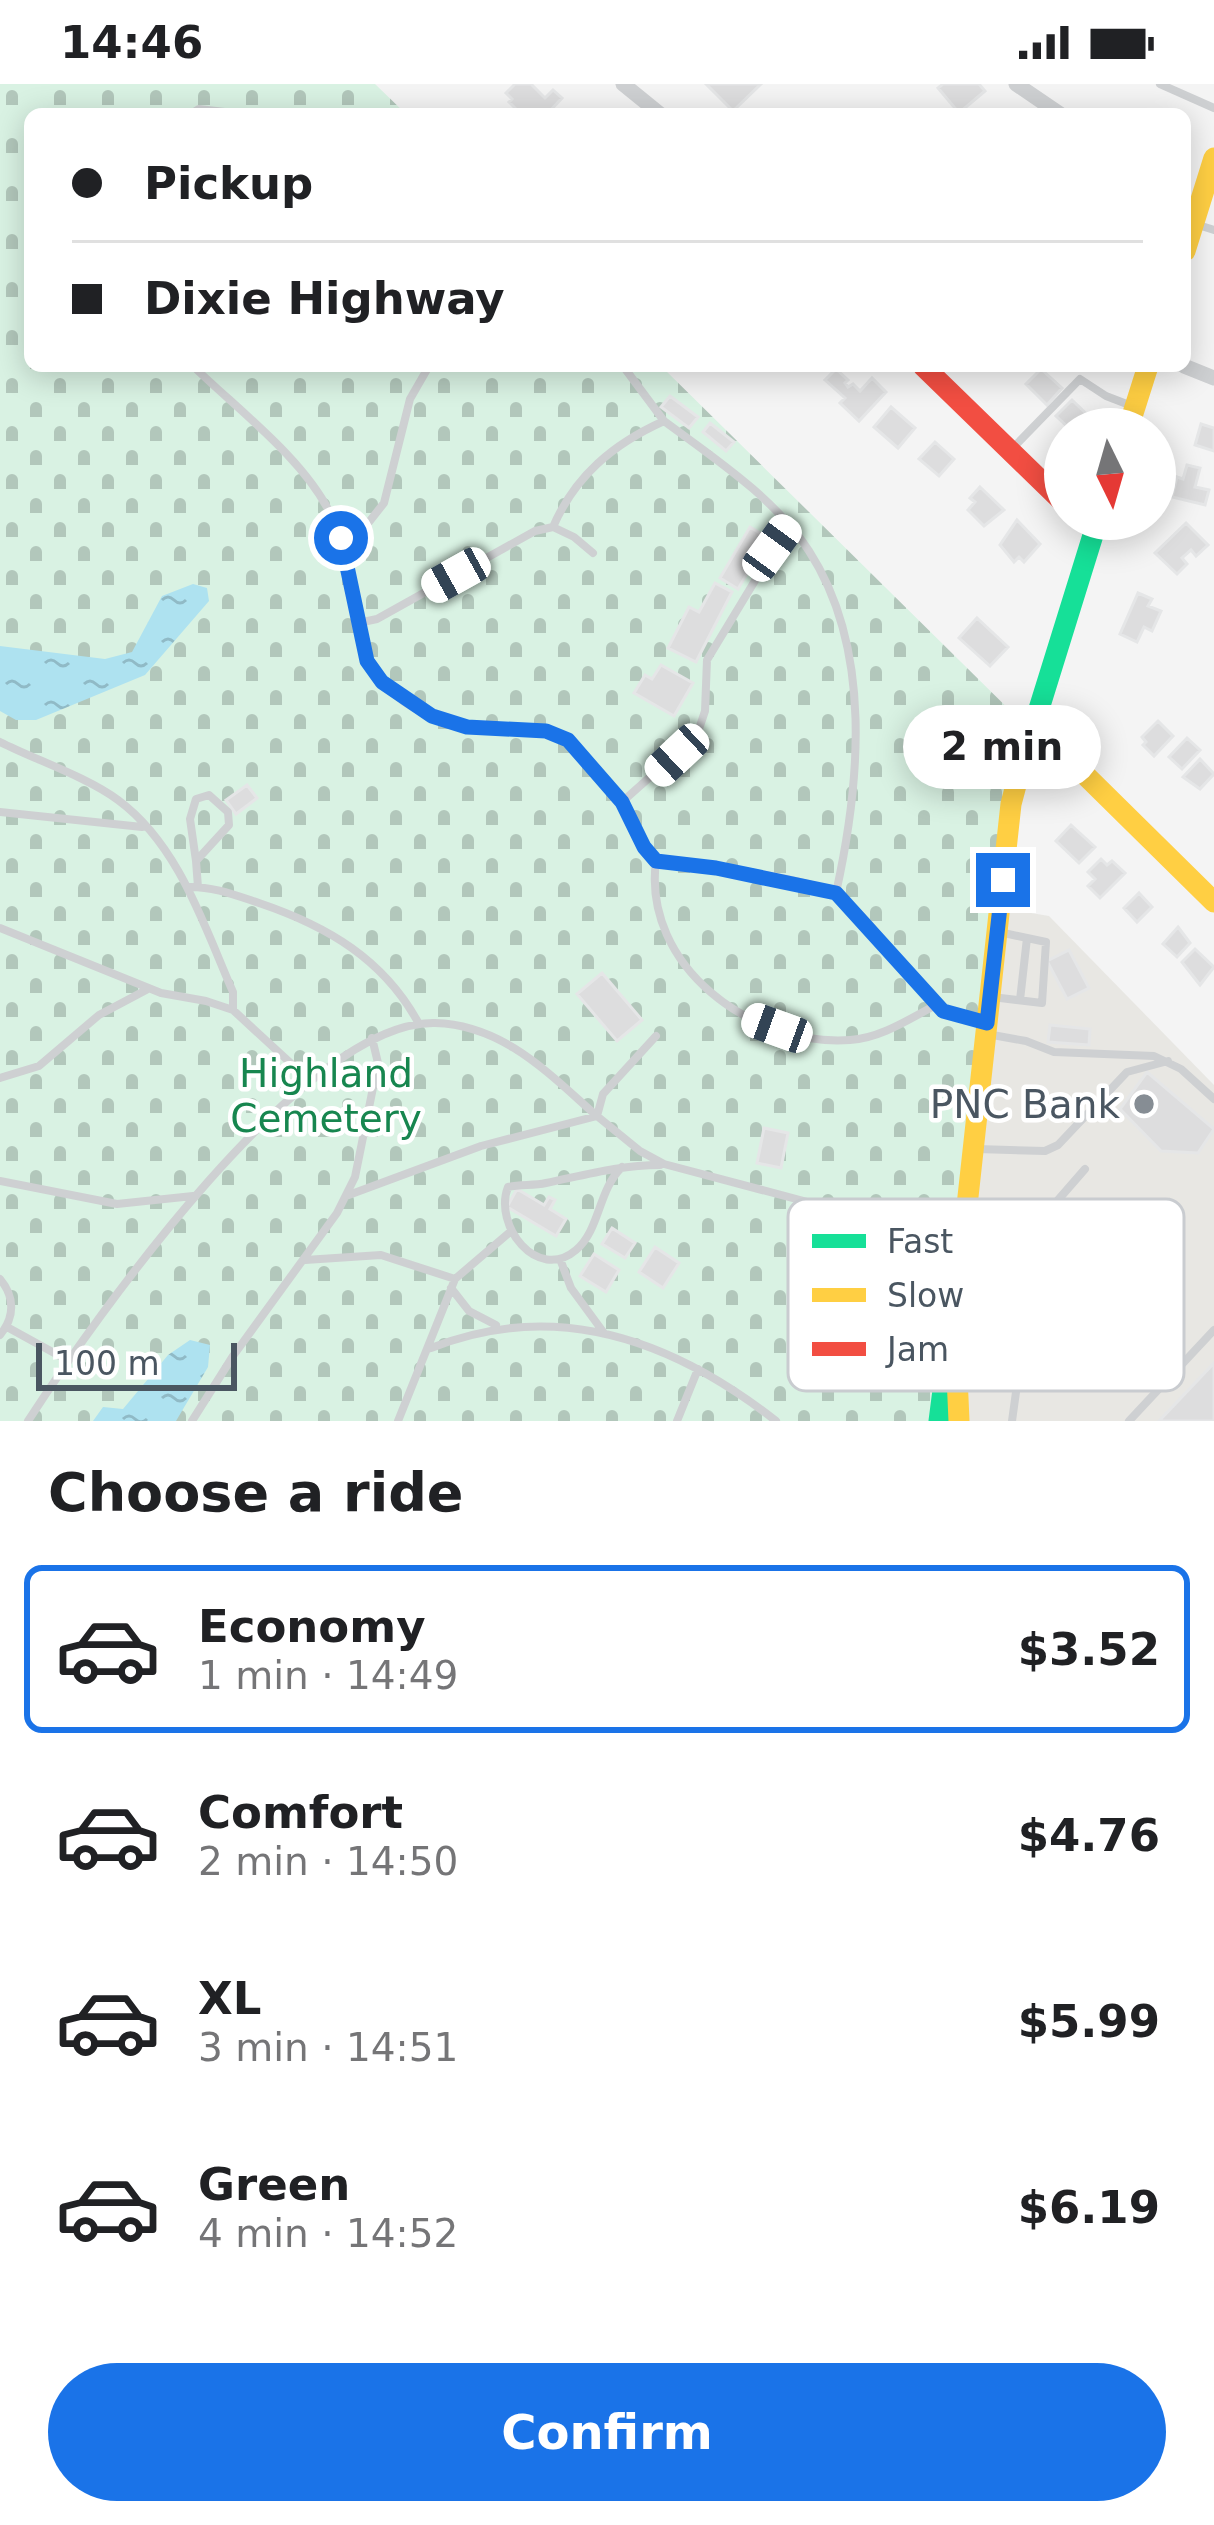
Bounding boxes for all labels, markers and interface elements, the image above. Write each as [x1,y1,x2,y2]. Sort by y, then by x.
text: 14:46 [60,16,203,69]
text: Pickup [144,157,313,210]
text: Dixie Highway [144,272,505,325]
north arrow [1044,408,1176,540]
map controls [1044,408,1176,540]
car [736,508,808,588]
route start [314,511,368,565]
car [416,542,496,608]
callout: 2 min [904,706,1102,790]
car [638,717,716,793]
text: 2 min [941,724,1063,769]
route end [976,853,1030,907]
car [737,999,817,1057]
park label: Highland Cemetery [230,1051,422,1141]
place label: PNC Bank [930,1082,1120,1127]
marker: PNC Bank [1131,1091,1157,1117]
legend [788,1199,1184,1391]
text: Fast [887,1222,953,1261]
text: Slow [887,1276,964,1315]
text: Jam [885,1330,949,1369]
scale bar [36,1337,237,1390]
text: 100 m [54,1344,160,1383]
text: Choose a ride [48,1461,464,1524]
icon: car [54,1595,162,1703]
text: Economy [198,1600,426,1653]
text: $3.52 [1018,1623,1160,1676]
text: 1 min · 14:49 [198,1653,458,1698]
icon: car [54,1781,162,1889]
text: Comfort [198,1786,403,1839]
text: $4.76 [1018,1809,1160,1862]
text: 2 min · 14:50 [198,1839,458,1884]
icon: car [54,1967,162,2075]
text: XL [198,1972,261,2025]
text: $5.99 [1018,1995,1160,2048]
text: 3 min · 14:51 [198,2025,458,2070]
icon: car [54,2153,162,2261]
text: Green [198,2158,350,2211]
text: $6.19 [1018,2181,1160,2234]
text: 4 min · 14:52 [198,2211,458,2256]
button: Confirm [48,2363,1166,2501]

